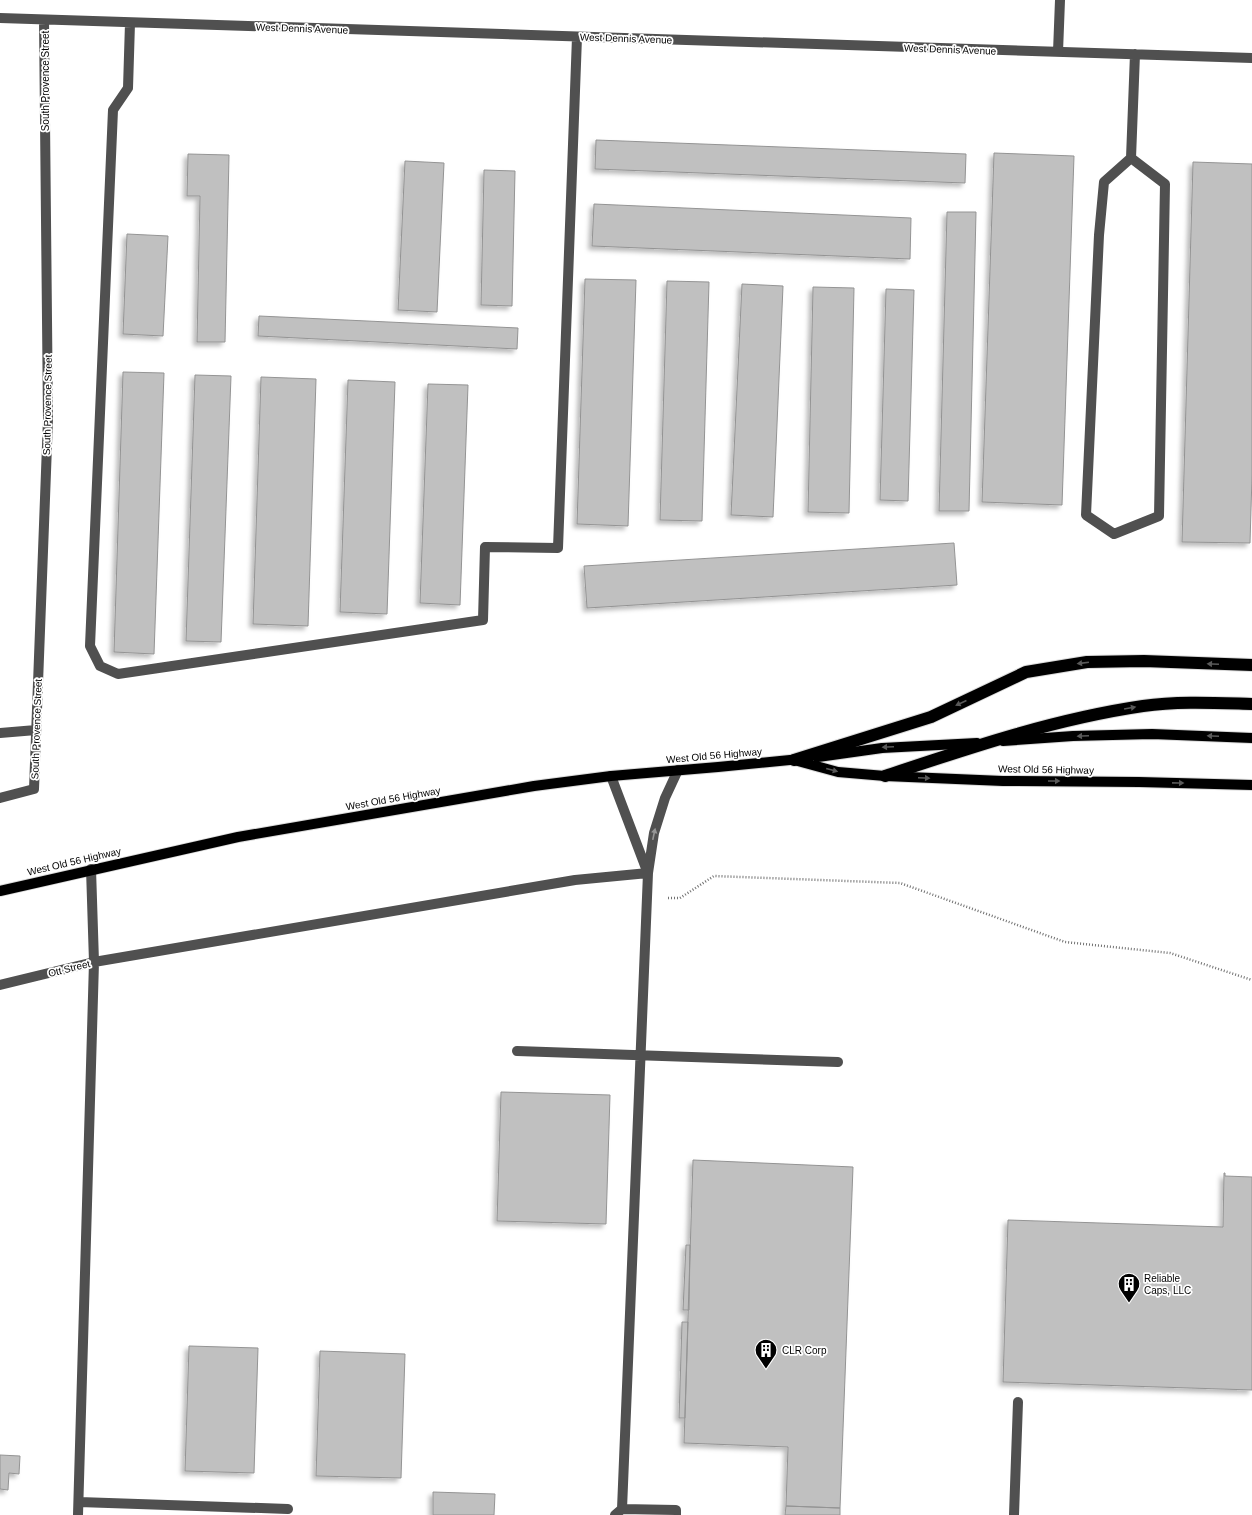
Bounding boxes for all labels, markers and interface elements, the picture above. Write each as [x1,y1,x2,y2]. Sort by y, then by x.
street label: West Dennis Avenue [256,21,349,36]
street label: South Provence Street [40,30,51,131]
street label: West Dennis Avenue [580,31,673,46]
street label: West Dennis Avenue [904,42,997,57]
street label: South Provence Street [41,354,54,455]
one-way arrow [1077,660,1089,666]
one-way arrow [1207,660,1219,667]
street label: South Provence Street [29,678,44,779]
one-way arrow [955,700,967,706]
one-way arrow [1124,705,1136,711]
one-way arrow [1076,733,1089,739]
one-way arrow [1207,733,1219,740]
one-way arrow [882,744,894,751]
street label: West Old 56 Highway [666,746,762,765]
street label: West Old 56 Highway [998,763,1094,776]
one-way arrow [826,767,838,773]
one-way arrow [918,774,930,781]
one-way arrow [1048,778,1061,784]
one-way arrow [1172,779,1184,786]
street label: West Old 56 Highway [345,785,441,812]
one-way arrow [652,828,658,841]
street label: West Old 56 Highway [26,845,122,878]
street label: Ott Street [47,958,91,979]
building icon: Reliable Caps, LLC [1116,1271,1142,1304]
place label: Reliable Caps, LLC [1144,1273,1191,1296]
building icon: CLR Corp [753,1337,779,1370]
place label: CLR Corp [782,1345,827,1356]

